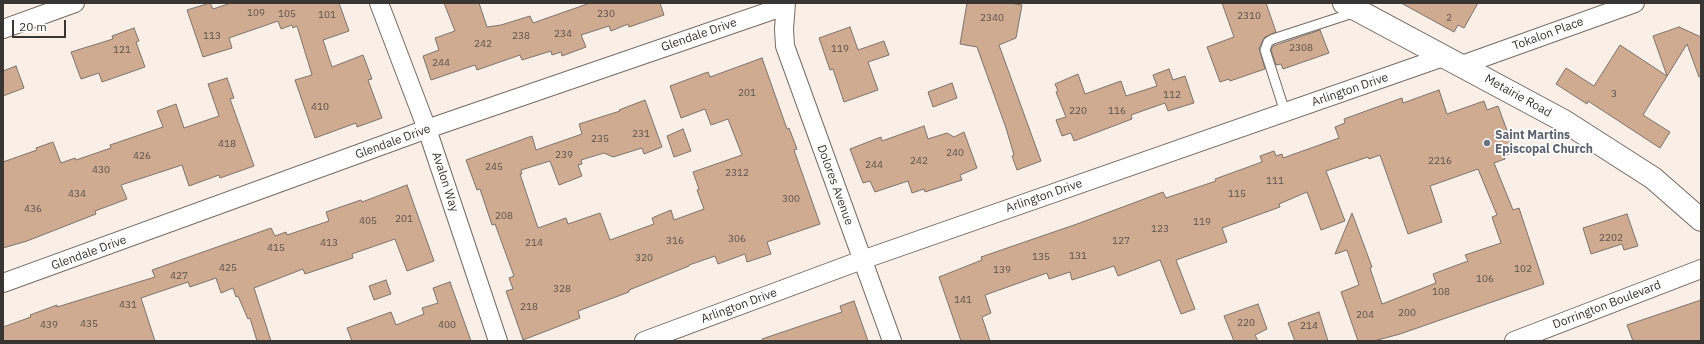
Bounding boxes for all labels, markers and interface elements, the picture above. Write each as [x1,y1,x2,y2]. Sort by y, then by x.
house number: 109 [247,7,265,19]
house number: 105 [278,8,296,20]
house number: 230 [597,8,615,20]
house number: 101 [318,9,336,21]
house number: 2310 [1237,10,1261,22]
scale bar [14,12,68,38]
house number: 2340 [980,12,1004,24]
house number: 2 [1446,12,1452,24]
street label: Tokalon Place [1510,14,1586,54]
street label: Glendale Drive [659,15,739,55]
text: 20 m [19,19,47,34]
house number: 234 [554,28,572,40]
house number: 113 [203,30,221,42]
house number: 238 [512,30,530,42]
house number: 242 [474,38,492,50]
house number: 2308 [1289,42,1313,54]
house number: 119 [831,43,849,55]
house number: 121 [113,44,131,56]
house number: 244 [432,57,450,69]
street label: Arlington Drive [1310,70,1390,110]
street label: Metairie Road [1482,72,1554,120]
house number: 201 [738,87,756,99]
house number: 3 [1611,88,1617,100]
house number: 112 [1163,89,1181,101]
house number: 410 [311,101,329,113]
house number: 220 [1069,105,1087,117]
house number: 116 [1108,105,1126,117]
street label: Glendale Drive [353,122,433,162]
house number: 231 [632,128,650,140]
place label: Saint Martins Episcopal Church [1495,129,1593,157]
house number: 235 [591,133,609,145]
house number: 418 [218,138,236,150]
marker: Saint Martins Episcopal Church [1482,138,1492,148]
street label: Dolores Avenue [814,143,856,227]
house number: 240 [946,147,964,159]
house number: 239 [555,149,573,161]
house number: 426 [133,150,151,162]
street label: Avalon Way [429,150,461,214]
house number: 242 [910,155,928,167]
house number: 2216 [1428,155,1452,167]
house number: 244 [865,159,883,171]
house number: 245 [485,161,503,173]
house number: 430 [92,164,110,176]
house number: 2312 [725,167,749,179]
house number: 111 [1266,175,1284,187]
street label: Arlington Drive [1004,176,1084,216]
house number: 434 [68,188,86,200]
house number: 115 [1228,188,1246,200]
house number: 300 [782,193,800,205]
house number: 436 [24,203,42,215]
house number: 208 [495,210,513,222]
house number: 201 [395,213,413,225]
house number: 405 [359,215,377,227]
house number: 119 [1193,216,1211,228]
house number: 123 [1151,223,1169,235]
house number: 2202 [1599,232,1623,244]
street label: Glendale Drive [49,233,129,273]
house number: 306 [728,233,746,245]
house number: 316 [666,235,684,247]
house number: 127 [1112,235,1130,247]
house number: 413 [320,237,338,249]
house number: 214 [525,237,543,249]
house number: 415 [267,242,285,254]
house number: 131 [1069,250,1087,262]
house number: 135 [1032,251,1050,263]
house number: 320 [635,252,653,264]
house number: 425 [219,262,237,274]
house number: 102 [1514,263,1532,275]
house number: 139 [993,264,1011,276]
house number: 427 [170,270,188,282]
house number: 106 [1476,273,1494,285]
street label: Dorrington Boulevard [1551,278,1663,332]
house number: 328 [553,283,571,295]
street label: Arlington Drive [699,286,779,326]
house number: 108 [1432,286,1450,298]
house number: 141 [954,294,972,306]
house number: 431 [119,299,137,311]
house number: 218 [520,301,538,313]
house number: 200 [1398,307,1416,319]
house number: 204 [1356,309,1374,321]
house number: 220 [1237,317,1255,329]
house number: 435 [80,318,98,330]
house number: 439 [40,319,58,331]
house number: 400 [438,319,456,331]
house number: 214 [1300,320,1318,332]

